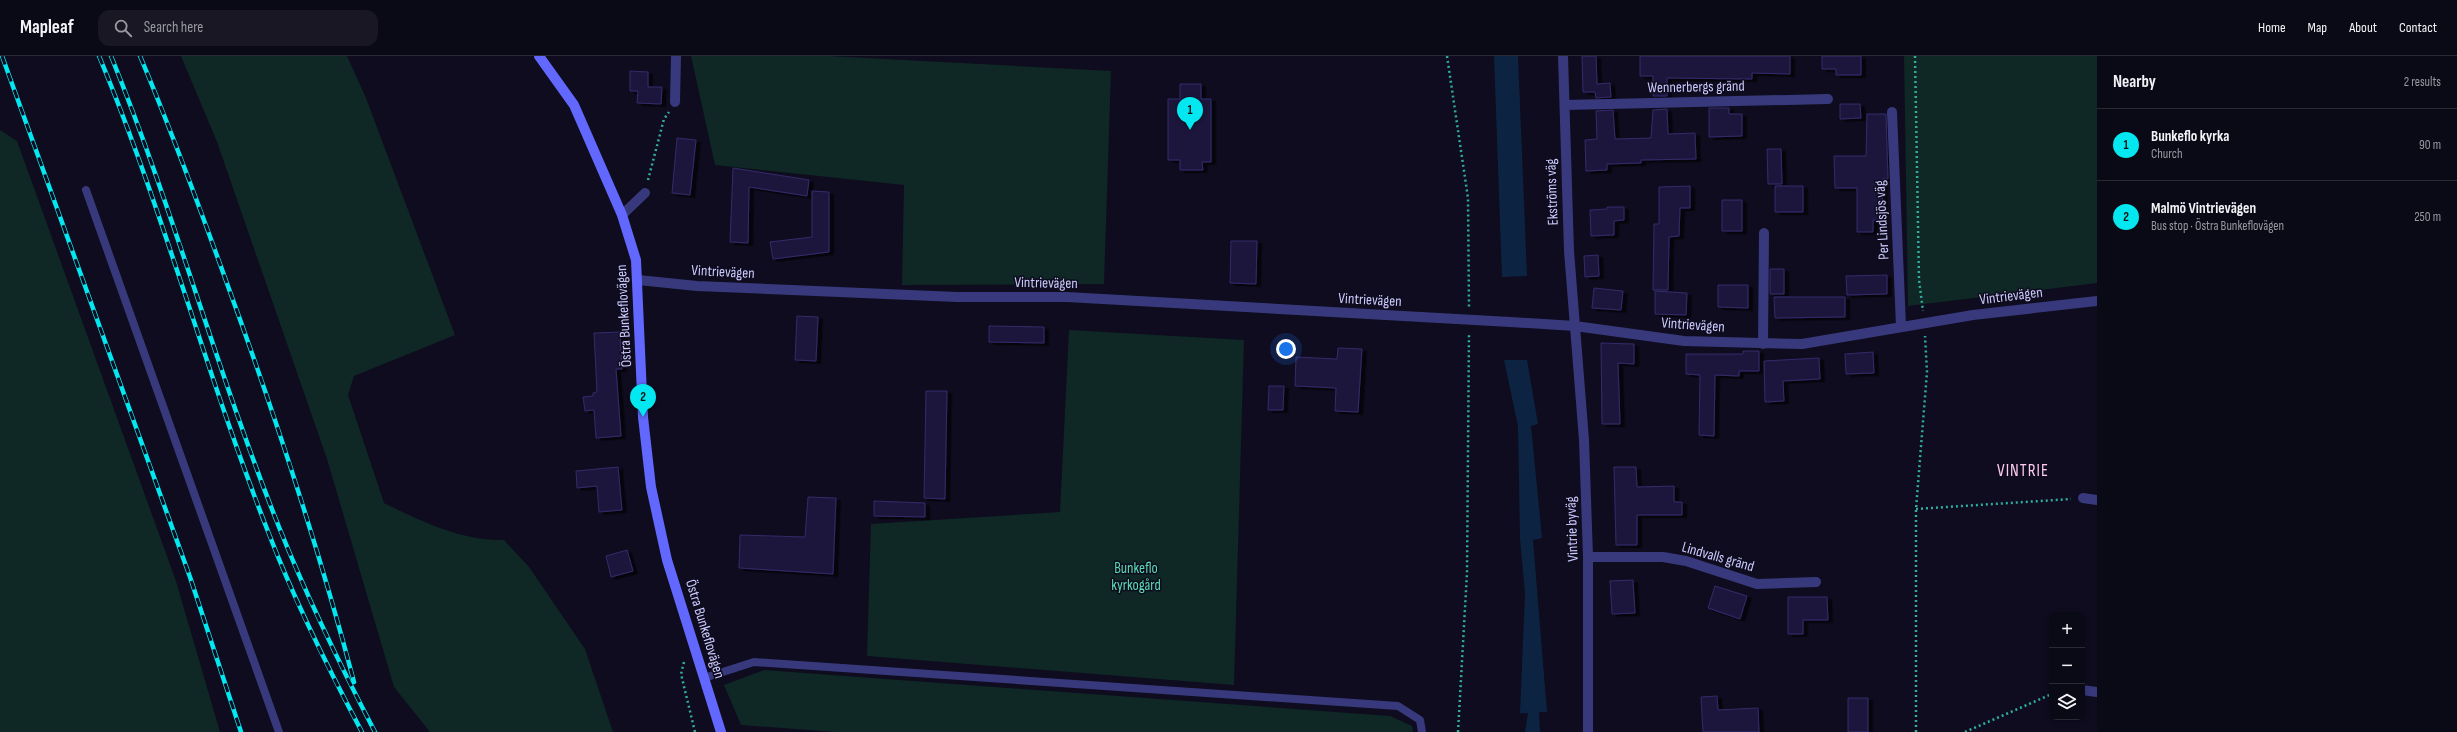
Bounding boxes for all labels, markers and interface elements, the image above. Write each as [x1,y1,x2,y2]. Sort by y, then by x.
search box [98,10,378,46]
text: Mapleaf [20,16,74,39]
icon: search [112,17,134,39]
text: Search here [144,18,203,37]
text: Home [2258,19,2286,36]
text: Map [2308,19,2327,36]
text: About [2349,19,2377,36]
text: Contact [2399,19,2437,36]
text: Nearby [2113,72,2156,92]
text: 2 results [2404,74,2441,90]
street label: Wennerbergs gränd [1647,77,1745,97]
pin: 1 [1177,97,1203,130]
text: Bunkeflo kyrka [2151,127,2229,146]
text: 1 [2123,137,2129,153]
text: 90 m [2419,137,2441,153]
text: Church [2151,146,2183,162]
street label: Ekströms väg [1541,158,1563,226]
street label: Per Lindsjös väg [1870,180,1894,260]
text: Malmö Vintrievägen [2151,199,2256,218]
text: 2 [2123,209,2129,225]
text: 250 m [2414,209,2441,225]
text: Bus stop · Östra Bunkeflovägen [2151,218,2284,234]
street label: Vintrievägen [691,261,755,283]
street label: Östra Bunkeflovägen [612,264,636,368]
street label: Vintrievägen [1014,273,1078,293]
street label: Vintrievägen [1978,283,2044,309]
street label: Vintrievägen [1338,289,1402,311]
street label: Vintrievägen [1661,313,1725,337]
your location [1276,339,1296,359]
pin: 2 [630,384,656,417]
district label: VINTRIE [1997,461,2049,481]
street label: Vintrie byväg [1561,496,1583,562]
street label: Lindvalls gränd [1680,538,1756,576]
park label: Bunkeflo kyrkogård [1111,559,1161,595]
street label: Östra Bunkeflovägen [681,577,729,681]
map controls [2049,612,2085,720]
button: + [2049,612,2085,648]
button: − [2049,648,2085,684]
button: layers [2049,684,2085,720]

